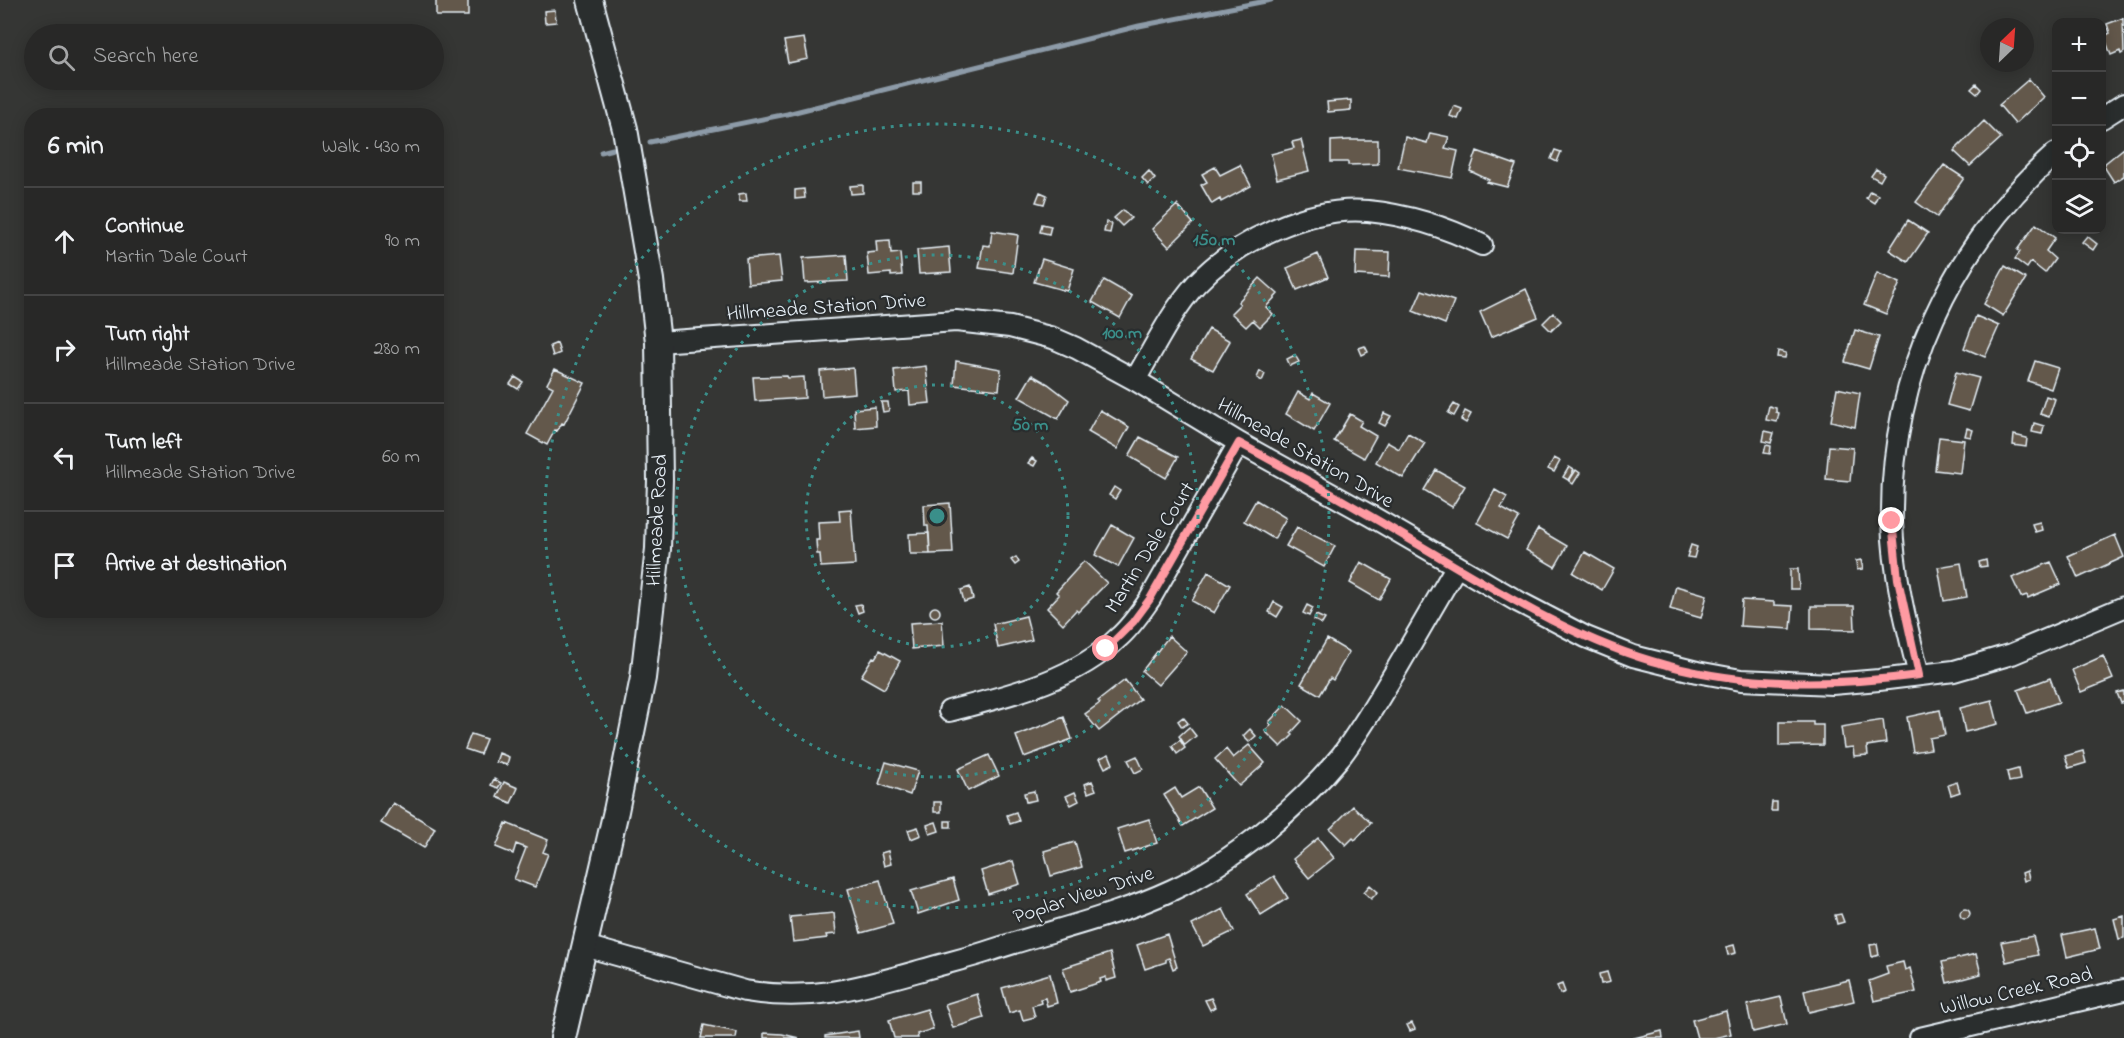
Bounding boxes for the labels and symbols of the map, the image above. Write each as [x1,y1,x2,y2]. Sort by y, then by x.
north arrow [1980,18,2034,72]
text: 150 m [1193,228,1235,254]
street label: Hillmeade Station Drive [726,286,927,330]
text: 100 m [1102,321,1142,347]
street label: Hillmeade Station Drive [1211,391,1399,517]
text: 50 m [1012,413,1048,439]
street label: Hillmeade Road [640,453,676,587]
street label: Martin Dale Court [1098,477,1203,620]
centre of rings [927,506,947,526]
route end [1878,507,1904,533]
route start [1092,635,1118,661]
street label: Poplar View Drive [1009,859,1158,933]
street label: Willow Creek Road [1938,960,2096,1024]

